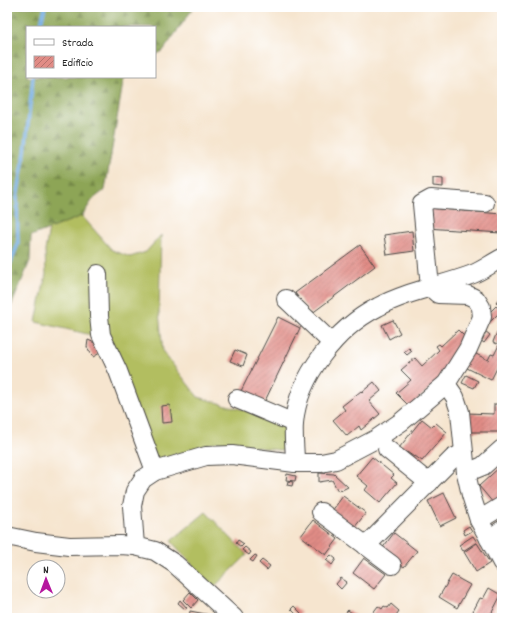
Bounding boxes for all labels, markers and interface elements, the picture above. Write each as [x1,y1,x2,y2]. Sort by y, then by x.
legend [26,26,156,78]
text: Strada [62,35,93,52]
text: Edificio [62,55,93,72]
north arrow [26,559,66,599]
text: N [43,563,49,579]

